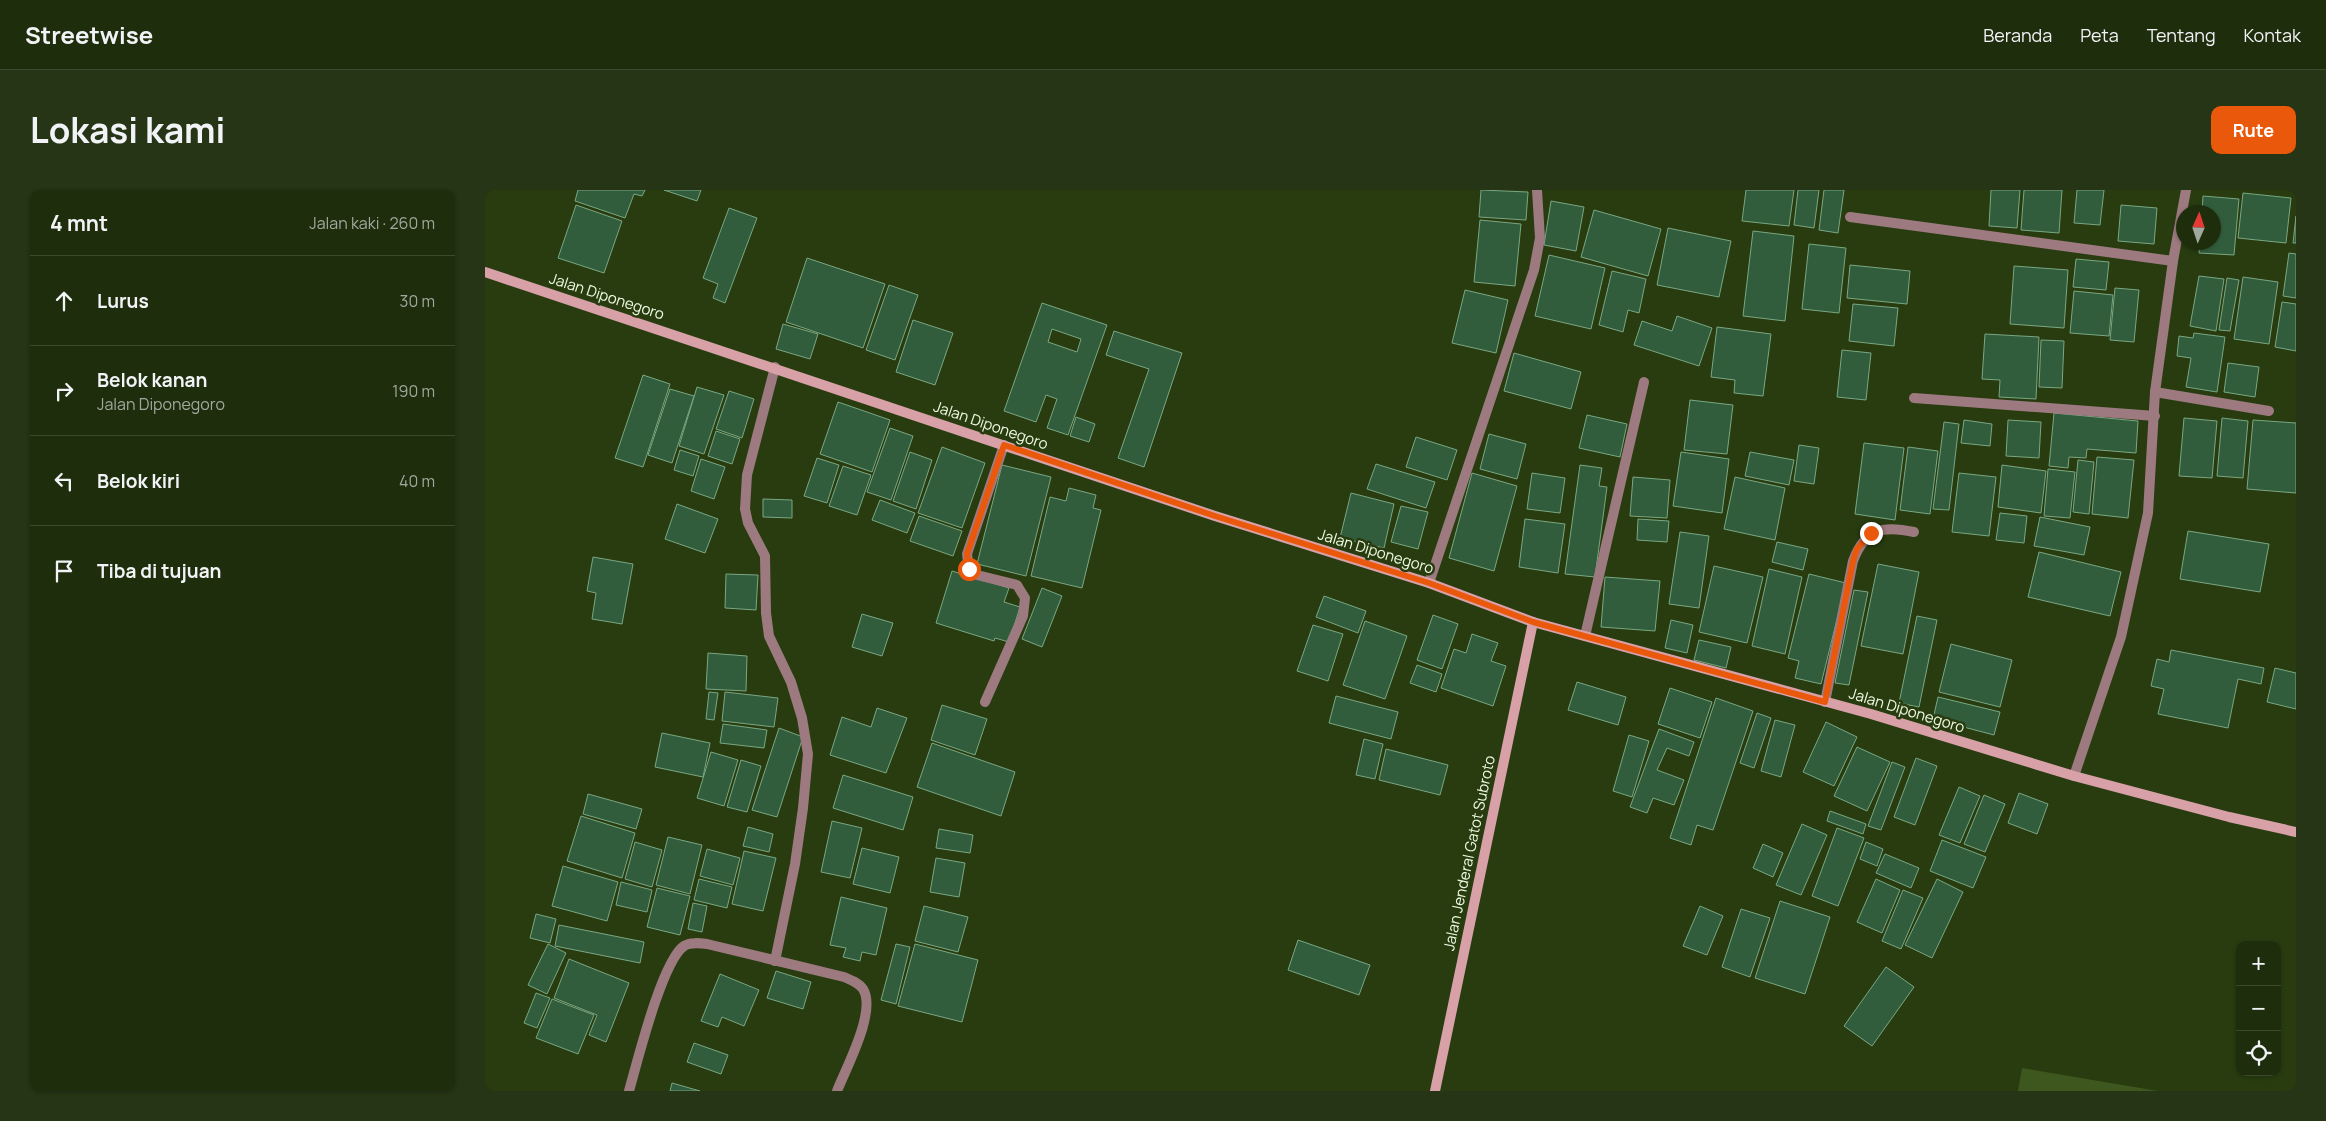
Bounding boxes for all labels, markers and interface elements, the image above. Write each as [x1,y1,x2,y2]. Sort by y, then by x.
text: Streetwise [25,18,153,51]
text: Beranda [1983,23,2052,47]
text: Peta [2080,23,2119,47]
text: Tentang [2147,23,2216,47]
text: Kontak [2244,23,2301,47]
text: Lokasi kami [30,106,225,154]
button: Rute [2211,106,2296,154]
north arrow [2176,205,2221,250]
text: 4 mnt [50,209,108,237]
text: Jalan kaki · 260 m [309,212,435,234]
street label: Jalan Diponegoro [547,267,667,325]
icon: ahead [50,287,78,315]
text: Lurus [97,288,149,314]
text: 30 m [400,290,435,312]
text: Belok kanan [97,367,207,393]
icon: right [50,377,78,405]
text: 190 m [392,380,435,402]
text: Jalan Diponegoro [97,393,225,415]
street label: Jalan Diponegoro [931,396,1051,454]
icon: left [50,467,78,495]
text: Belok kiri [97,468,180,494]
text: 40 m [399,470,435,492]
route end [1860,522,1883,545]
street label: Jalan Diponegoro [1316,523,1437,579]
icon: arrive [50,557,78,585]
text: Tiba di tujuan [97,558,221,584]
route start [958,558,981,581]
street label: Jalan Diponegoro [1847,682,1968,738]
street label: Jalan Jenderal Gatot Subroto [1438,753,1500,953]
map controls [2236,941,2281,1076]
button: + [2236,941,2281,986]
button: − [2236,986,2281,1031]
button: locate [2236,1031,2281,1076]

